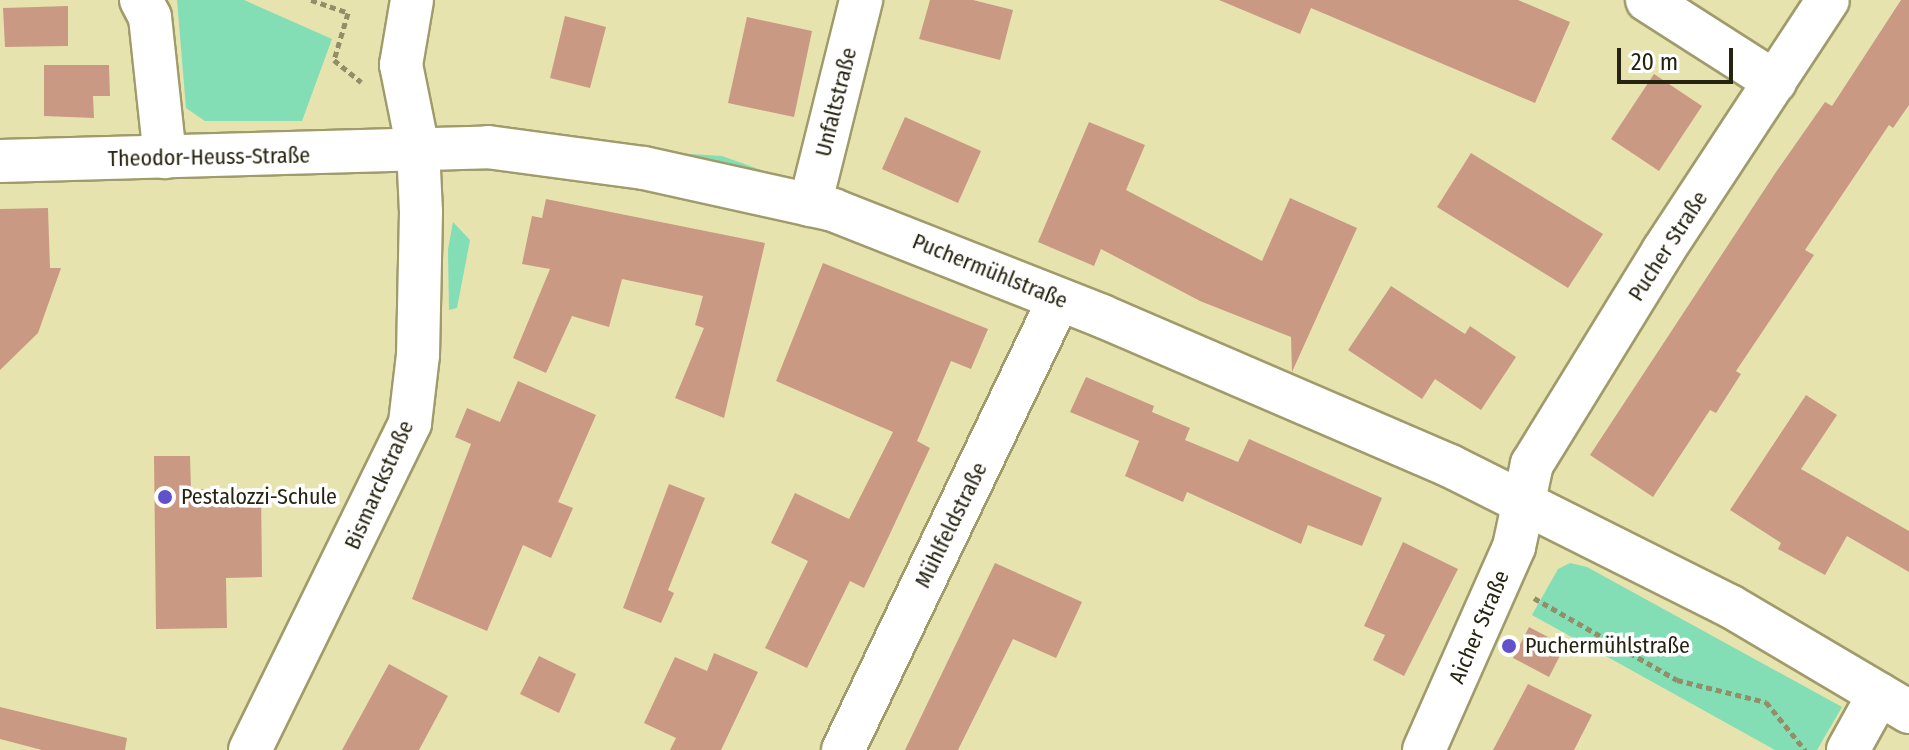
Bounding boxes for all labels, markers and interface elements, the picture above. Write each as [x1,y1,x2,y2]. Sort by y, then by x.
scale bar [1621,32,1737,82]
street label: Unfaltstraße [810,45,862,159]
text: 20 m [1631,48,1678,76]
street label: Theodor-Heuss-Straße [108,142,310,172]
street label: Pucher Straße [1623,186,1713,306]
street label: Puchermühlstraße [909,228,1071,314]
street label: Bismarckstraße [339,416,419,554]
street label: Mühlfeldstraße [909,458,993,592]
place label: Pestalozzi-Schule [181,484,337,510]
marker: Pestalozzi-Schule [156,488,174,506]
street label: Aicher Straße [1443,566,1515,688]
place label: Puchermühlstraße [1525,633,1690,659]
marker: Puchermühlstraße [1500,637,1518,655]

